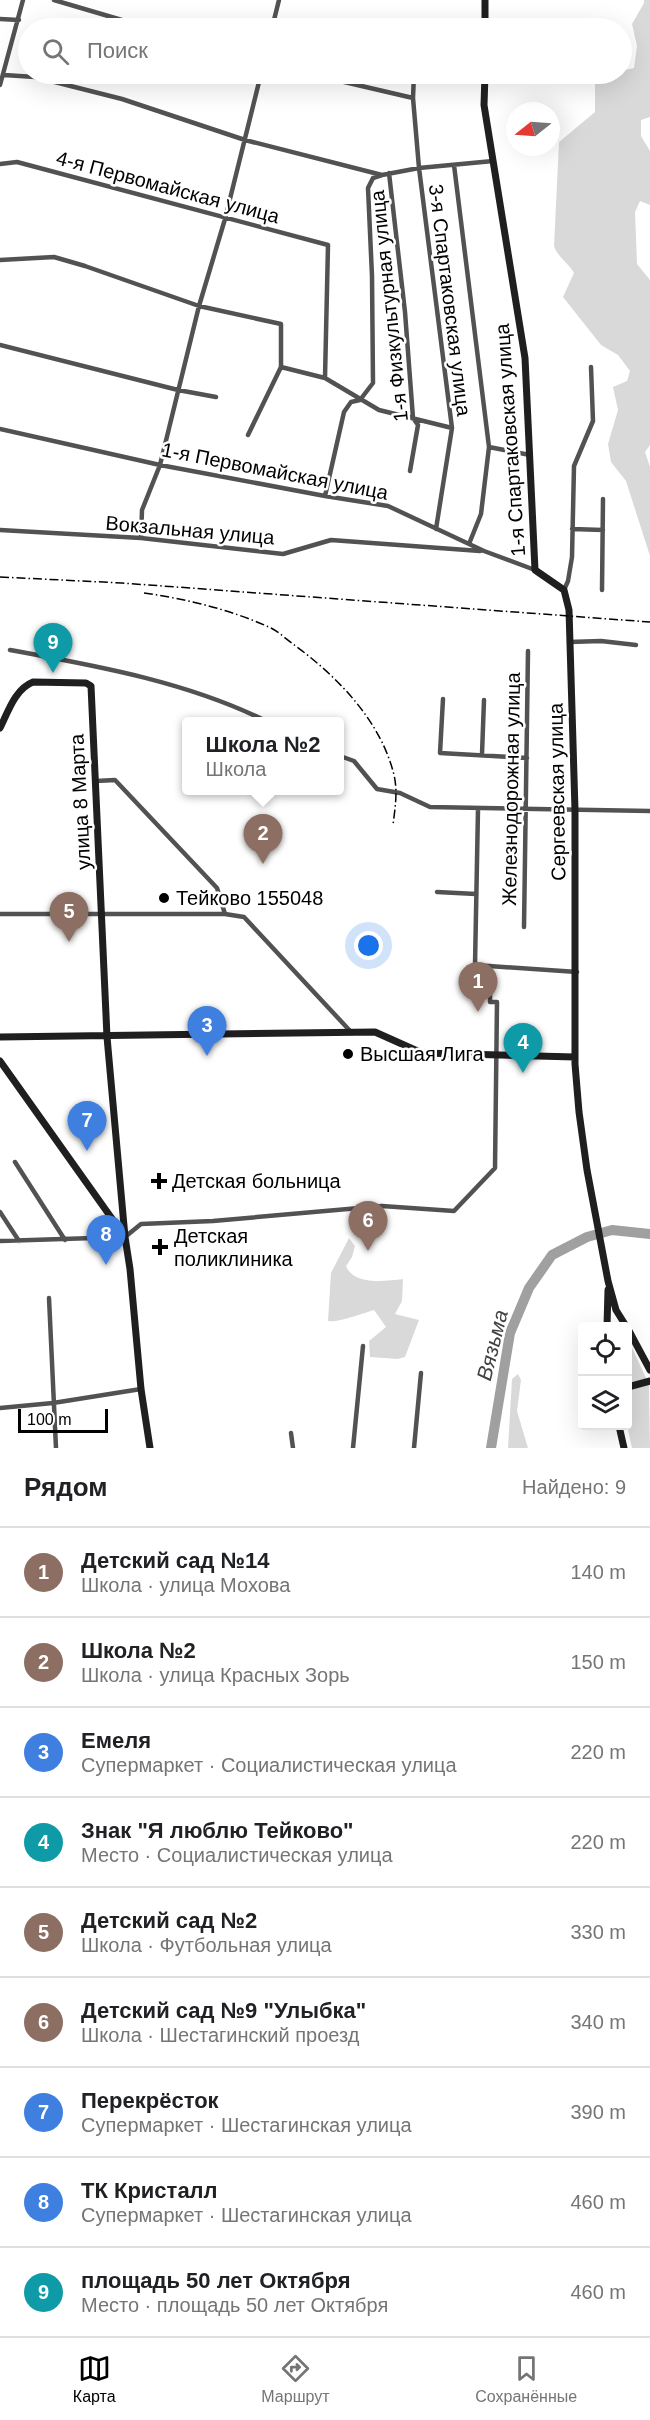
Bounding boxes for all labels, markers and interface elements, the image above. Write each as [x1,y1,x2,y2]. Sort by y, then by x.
search box [18,18,632,84]
icon: search [39,35,72,68]
text: Поиск [87,38,148,63]
north arrow [506,102,560,156]
street label: 4-я Первомайская улица [54,147,283,228]
street label: 3-я Спартаковская улица [425,183,475,418]
street label: 1-я Физкультурная улица [366,188,412,423]
street label: 1-я Спартаковская улица [491,322,529,557]
street label: 1-я Первомайская улица [160,438,391,504]
street label: Вокзальная улица [105,512,276,548]
pin: 9 [34,624,72,673]
street label: Железнодорожная улица [498,671,524,906]
street label: Сергеевская улица [544,702,570,881]
popup [182,717,344,795]
text: Школа №2 [206,732,320,757]
street label: улица 8 Марта [65,733,95,870]
text: Школа [206,758,266,780]
pin: 2 [244,814,282,864]
place label: Тейково 155048 [176,887,323,909]
marker: Тейково 155048 [157,891,171,905]
pin: 5 [50,892,88,942]
your location [354,931,383,960]
pin: 1 [458,962,498,1012]
pin: 3 [188,1006,226,1056]
pin: 4 [504,1024,542,1073]
place label: Высшая Лига [360,1043,484,1065]
marker: Высшая Лига [341,1047,355,1061]
pin: 7 [68,1102,106,1151]
place label: Детская больница [172,1170,342,1192]
marker: Детская больница [150,1172,168,1190]
pin: 6 [348,1202,388,1251]
pin: 8 [86,1216,126,1265]
place label: Детская поликлиника [174,1225,294,1270]
marker: Детская поликлиника [151,1238,169,1256]
water label: Вязьма [472,1307,512,1383]
map controls [578,1322,632,1430]
button: locate [578,1322,632,1376]
button: layers [578,1376,632,1430]
scale bar [18,1406,108,1434]
text: 100 m [27,1411,71,1428]
text: Рядом [24,1472,107,1502]
text: Найдено: 9 [522,1476,626,1498]
text: Детский сад №14 [81,1548,270,1573]
text: 1 [38,1561,49,1583]
text: 140 m [570,1561,626,1583]
text: Школа · улица Мохова [81,1574,290,1596]
text: Школа №2 [81,1638,196,1663]
text: 2 [38,1651,49,1673]
text: 150 m [570,1651,626,1673]
text: Школа · улица Красных Зорь [81,1664,350,1686]
text: Емеля [81,1728,151,1753]
text: 3 [38,1741,49,1763]
text: 220 m [570,1741,626,1763]
text: Супермаркет · Социалистическая улица [81,1754,457,1776]
text: Знак "Я люблю Тейково" [81,1818,354,1843]
text: 4 [38,1831,49,1853]
text: 220 m [570,1831,626,1853]
text: Место · Социалистическая улица [81,1844,393,1866]
text: Детский сад №2 [81,1908,257,1933]
text: 5 [38,1921,49,1943]
text: 330 m [570,1921,626,1943]
text: Школа · Футбольная улица [81,1934,332,1956]
text: Детский сад №9 "Улыбка" [81,1998,366,2023]
text: 6 [38,2011,49,2033]
text: 340 m [570,2011,626,2033]
text: Школа · Шестагинский проезд [81,2024,359,2046]
text: Перекрёсток [81,2088,219,2113]
text: 7 [38,2101,49,2123]
text: 390 m [570,2101,626,2123]
text: Супермаркет · Шестагинская улица [81,2114,412,2136]
text: ТК Кристалл [81,2178,218,2203]
text: 8 [38,2191,49,2213]
text: 460 m [570,2191,626,2213]
text: Супермаркет · Шестагинская улица [81,2204,412,2226]
text: площадь 50 лет Октября [81,2268,351,2293]
text: 9 [38,2281,49,2303]
text: 460 m [570,2281,626,2303]
text: Место · площадь 50 лет Октября [81,2294,388,2316]
tab: Карта [73,2352,116,2406]
tab: Маршрут [261,2352,330,2406]
tab: Сохранённые [475,2352,577,2406]

